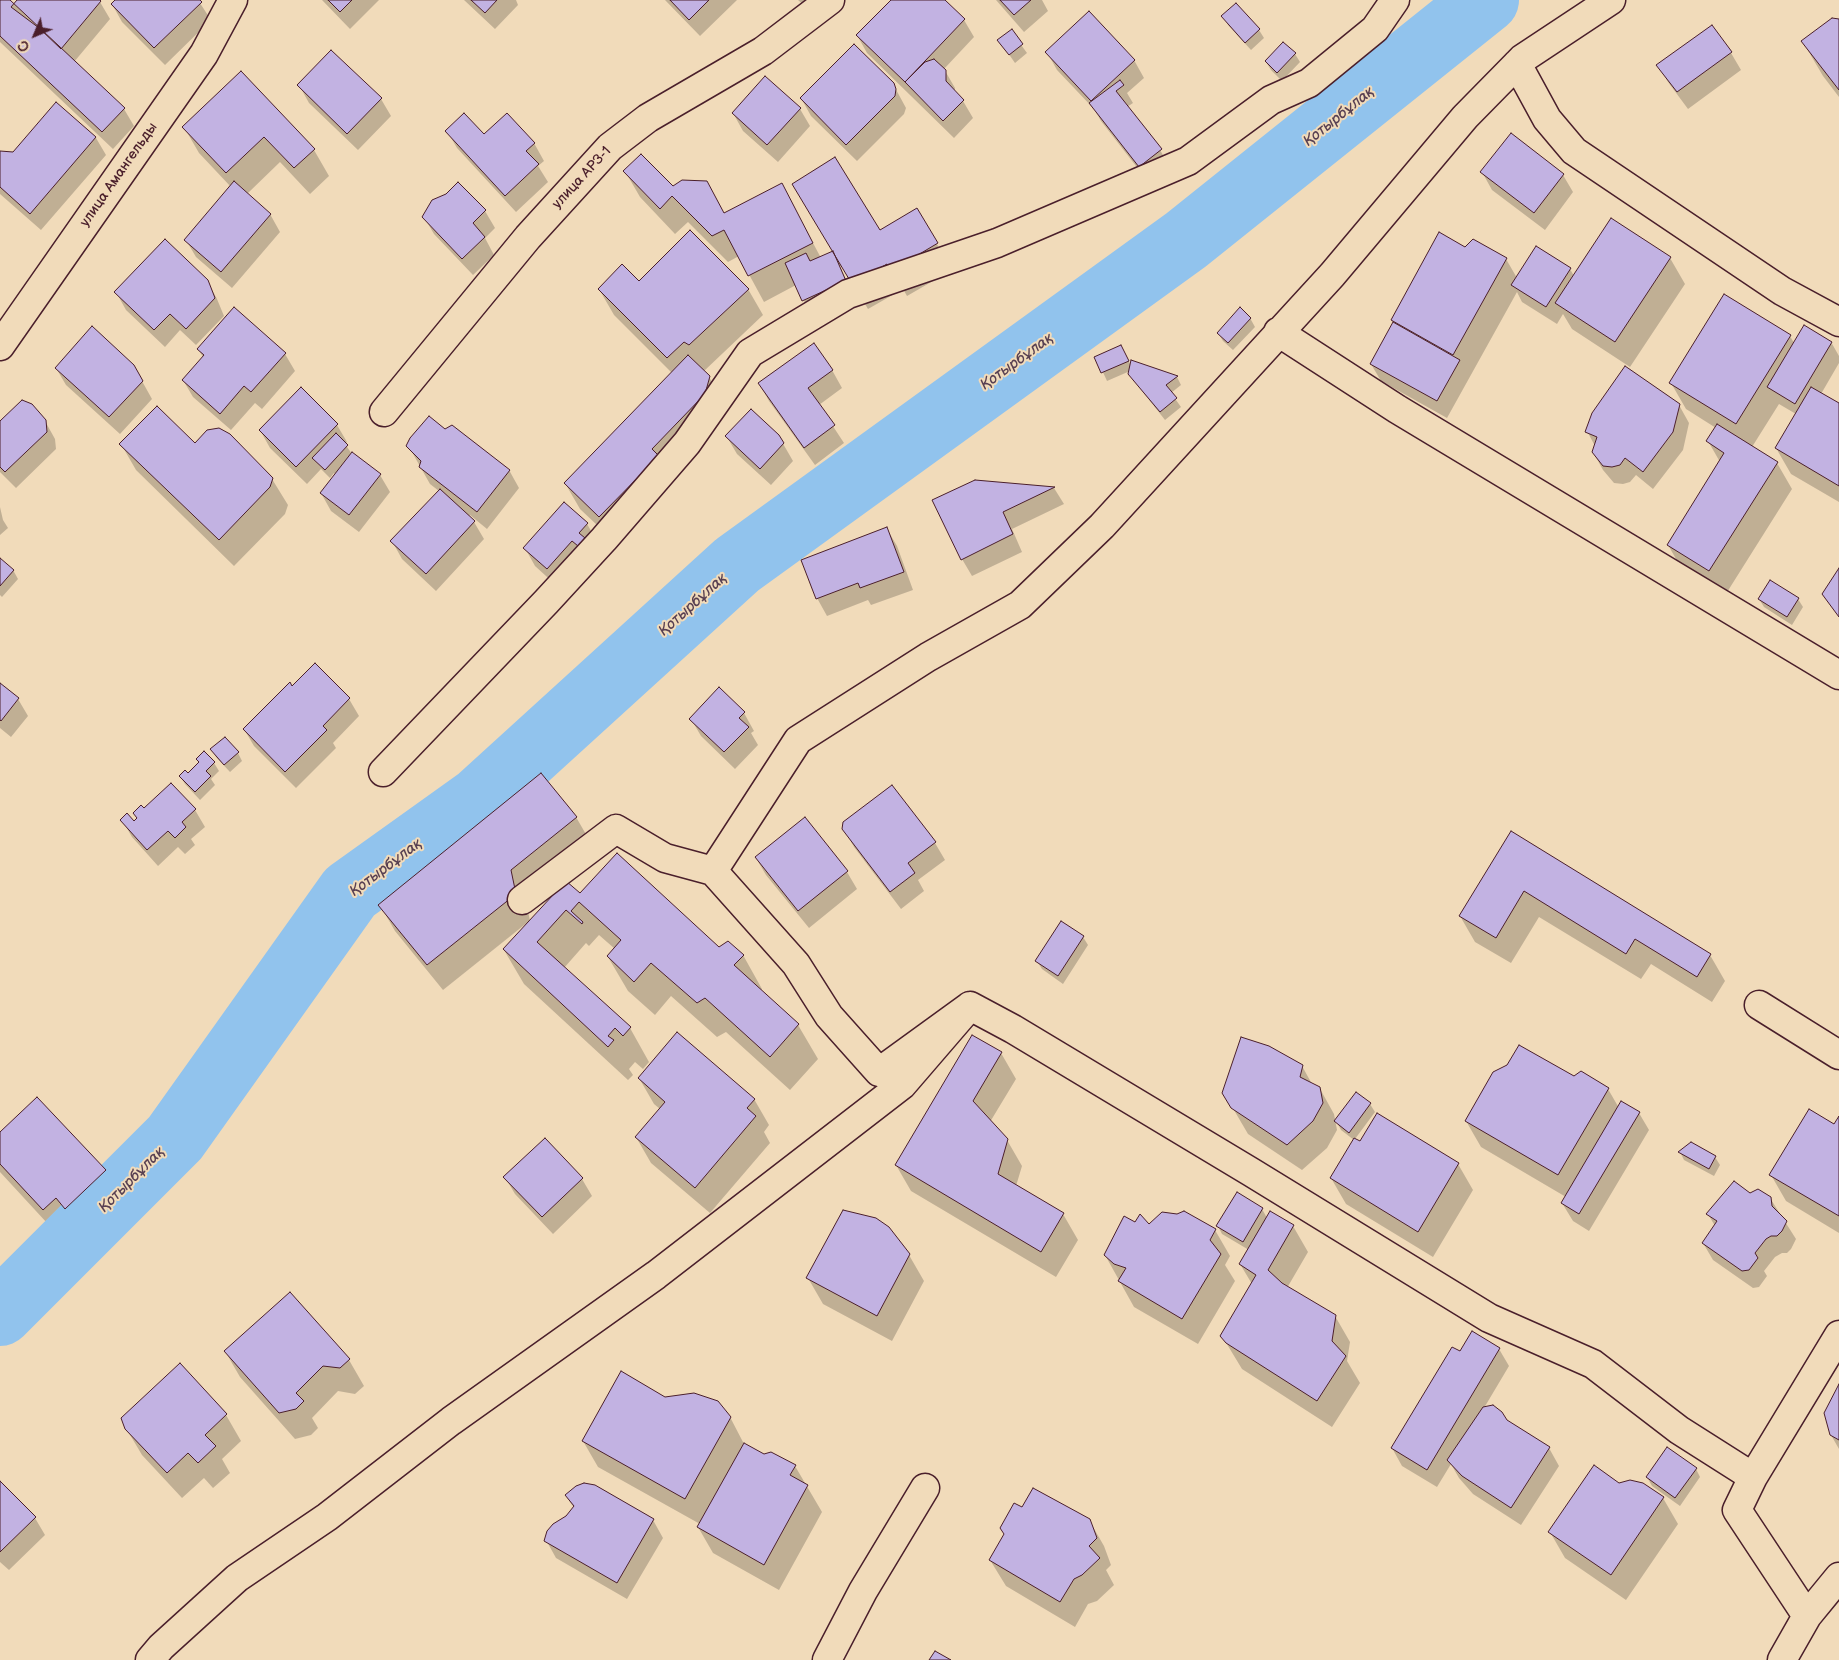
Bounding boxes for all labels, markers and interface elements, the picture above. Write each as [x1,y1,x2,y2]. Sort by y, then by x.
north arrow [10,10,60,60]
text: С [15,37,33,55]
water label: Қотырбұлақ [1300,83,1378,151]
street label: улица Амангельды [77,120,161,230]
street label: улица АРЗ-1 [549,144,615,212]
water label: Қотырбұлақ [977,330,1057,394]
water label: Қотырбұлақ [655,570,731,640]
water label: Қотырбұлақ [346,835,426,901]
water label: Қотырбұлақ [95,1143,169,1217]

